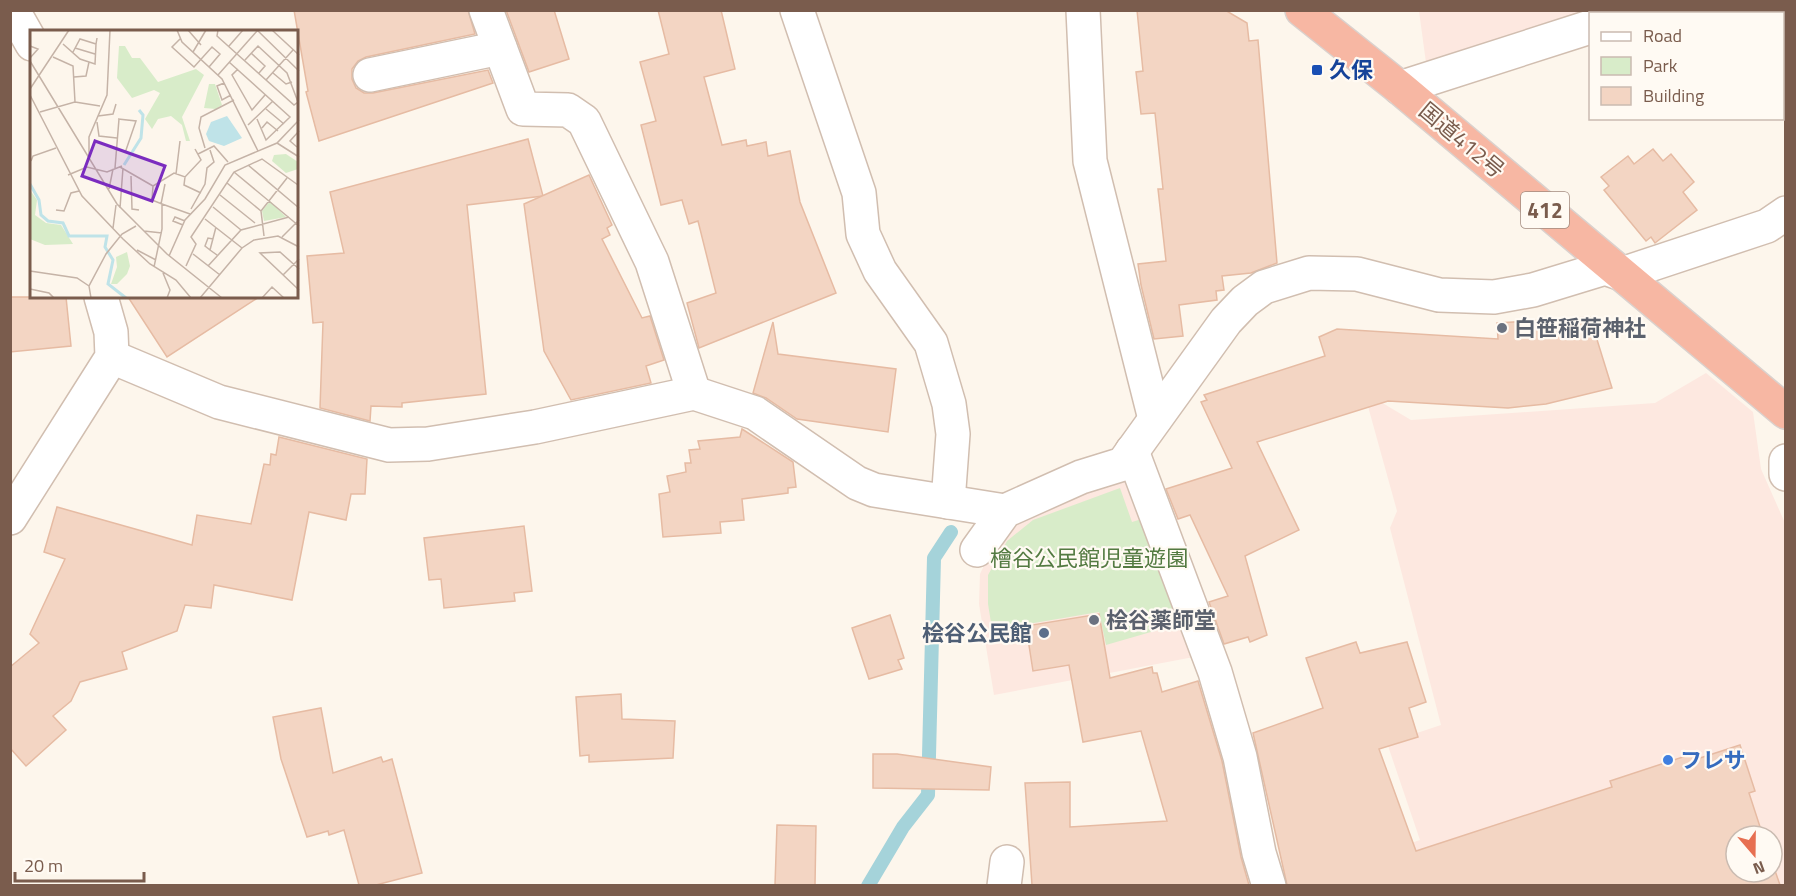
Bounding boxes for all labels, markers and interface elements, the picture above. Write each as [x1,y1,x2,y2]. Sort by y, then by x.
legend [1589,12,1784,120]
text: Road [1643,22,1682,49]
inset map [30,30,298,298]
text: Park [1643,52,1678,79]
place label: 久保 [1329,53,1373,87]
marker: 久保 [1310,63,1324,77]
text: Building [1643,82,1704,109]
street label: 国道412号 [1412,94,1512,186]
road number: 412 [1521,192,1569,228]
place label: 白笹稲荷神社 [1514,311,1646,345]
marker: 白笹稲荷神社 [1495,321,1509,335]
park label: 檜谷公民館児童遊園 [990,541,1188,575]
place label: 桧谷薬師堂 [1106,603,1216,637]
marker: 桧谷薬師堂 [1087,613,1101,627]
place label: 桧谷公民館 [922,616,1032,650]
marker: 桧谷公民館 [1037,626,1051,640]
place label: フレサ [1680,743,1746,777]
marker: フレサ [1661,753,1675,767]
north arrow [1724,824,1784,884]
scale bar [15,845,144,883]
text: 20 m [24,852,63,879]
text: N [1750,855,1768,881]

